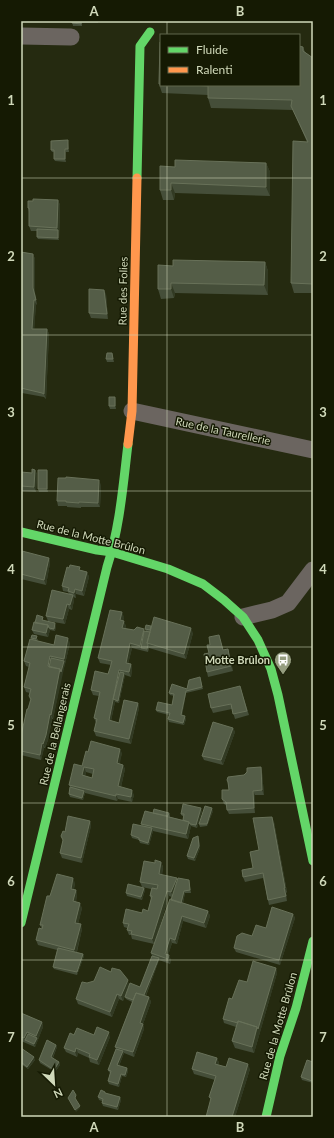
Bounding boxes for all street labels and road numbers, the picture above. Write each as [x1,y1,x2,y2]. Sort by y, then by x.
street label: Rue des Folies [115,256,130,325]
street label: Rue de la Taurellerie [174,414,272,447]
street label: Rue de la Motte Brûlon [35,517,147,556]
street label: Rue de la Bellangerais [36,681,73,786]
street label: Rue de la Motte Brûlon [256,970,299,1081]

